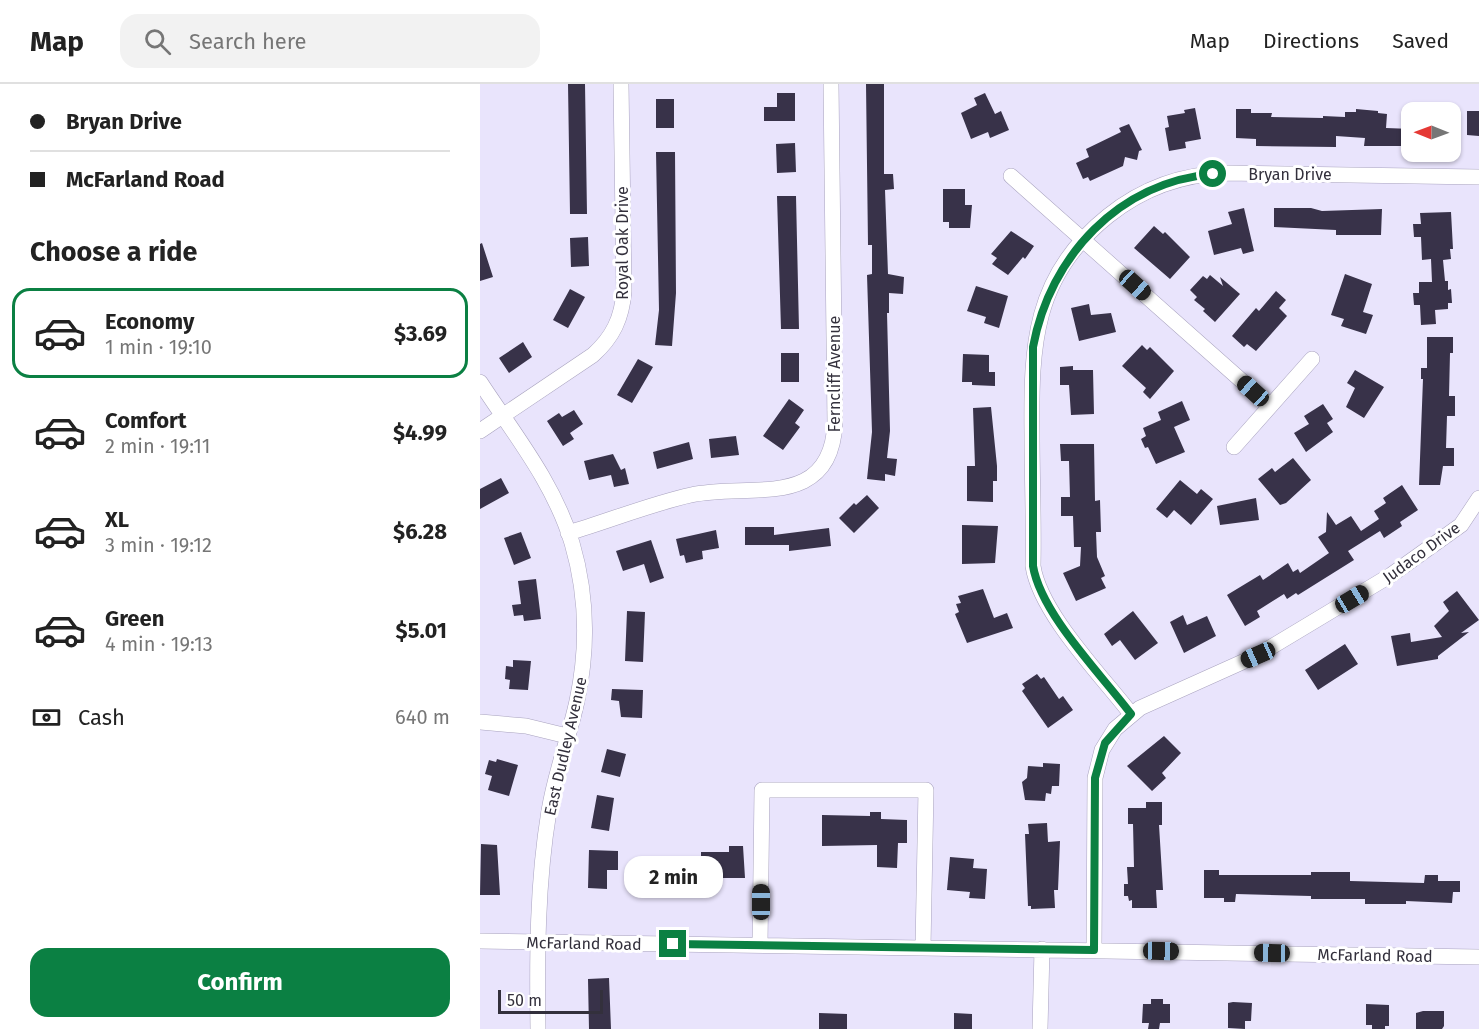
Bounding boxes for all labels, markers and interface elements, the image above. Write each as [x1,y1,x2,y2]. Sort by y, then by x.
search box [120,14,540,68]
text: Map [30,25,84,58]
icon: search [141,25,174,58]
text: Search here [189,28,307,55]
text: Map [1190,28,1230,54]
text: Directions [1263,28,1359,54]
text: Saved [1392,28,1449,54]
north arrow [1401,102,1461,162]
map controls [1401,102,1461,162]
text: Bryan Drive [66,108,182,135]
route start [1199,160,1226,187]
street label: Bryan Drive [1248,165,1332,184]
text: McFarland Road [66,166,225,193]
street label: Royal Oak Drive [613,186,632,300]
text: Choose a ride [30,236,197,268]
car [1116,266,1154,304]
icon: car [33,306,87,360]
text: Economy [105,308,194,335]
street label: Ferncliff Avenue [825,316,844,432]
text: $3.69 [394,320,447,347]
text: 1 min · 19:10 [105,335,212,359]
car [1234,372,1272,410]
icon: car [33,405,87,459]
text: Comfort [105,407,186,434]
text: $4.99 [393,419,447,446]
text: 2 min · 19:11 [105,434,210,458]
icon: car [33,504,87,558]
text: XL [105,506,129,533]
text: $6.28 [393,518,447,545]
street label: Judaco Drive [1379,518,1464,587]
text: 3 min · 19:12 [105,533,212,557]
car [1332,582,1372,616]
icon: car [33,603,87,657]
text: Green [105,605,164,632]
text: $5.01 [396,617,447,644]
text: 4 min · 19:13 [105,632,213,656]
car [1238,639,1278,671]
street label: East Dudley Avenue [540,675,591,817]
icon: cash [30,701,63,734]
text: Cash [78,704,125,731]
text: 640 m [395,705,450,729]
callout: 2 min [624,857,722,899]
text: 2 min [649,865,698,889]
car [752,884,770,920]
route end [659,930,686,957]
street label: McFarland Road [526,933,642,954]
car [1143,942,1179,960]
car [1254,944,1290,962]
street label: McFarland Road [1317,945,1433,966]
button: Confirm [30,948,450,1017]
scale bar [498,987,603,1014]
text: 50 m [507,991,542,1010]

